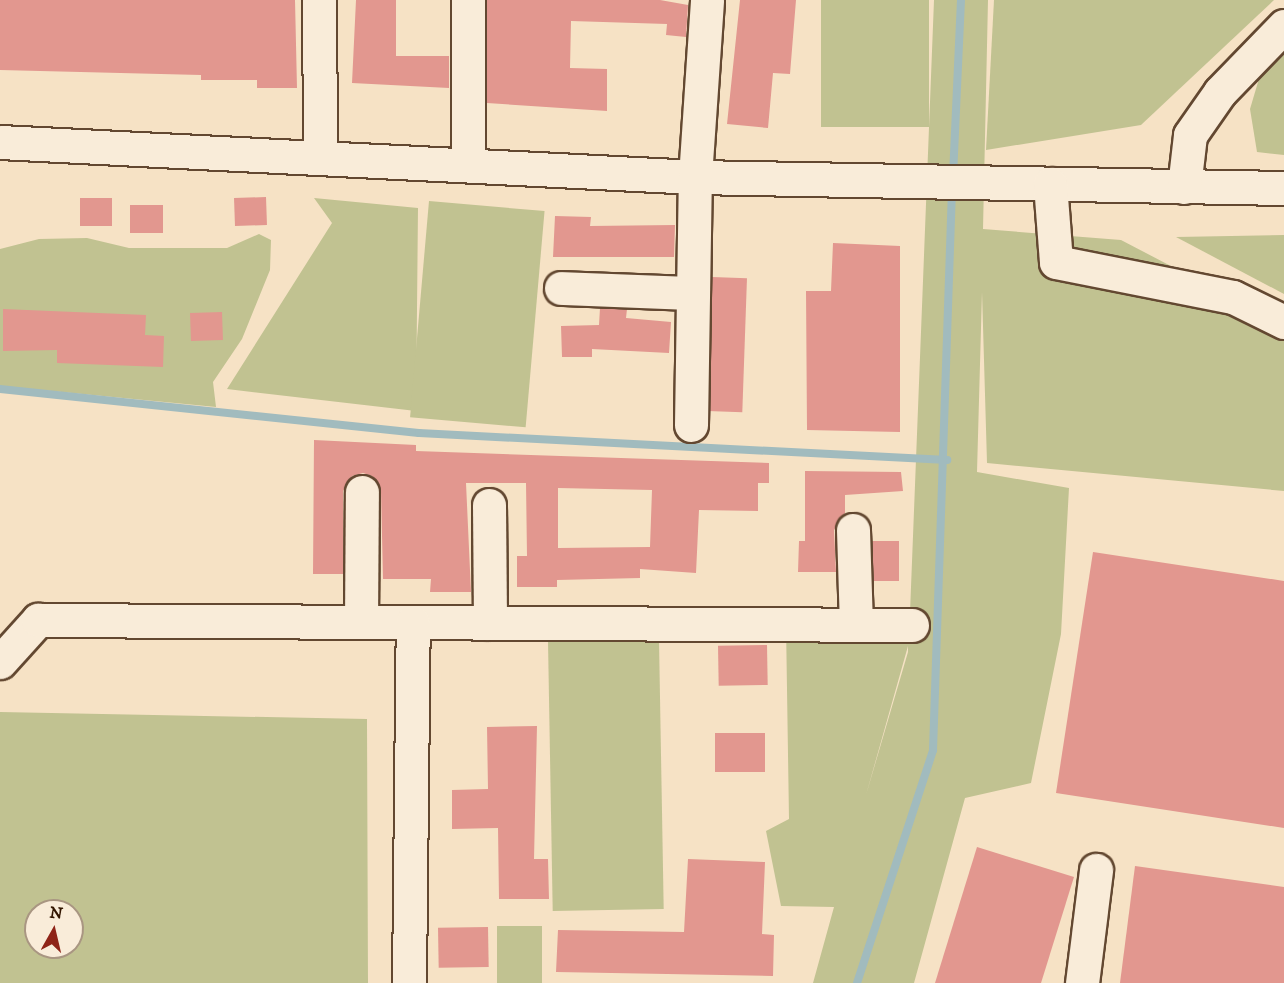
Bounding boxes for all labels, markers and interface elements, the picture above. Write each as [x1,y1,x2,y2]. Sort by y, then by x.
north arrow [24,899,84,959]
text: N [48,902,64,924]

